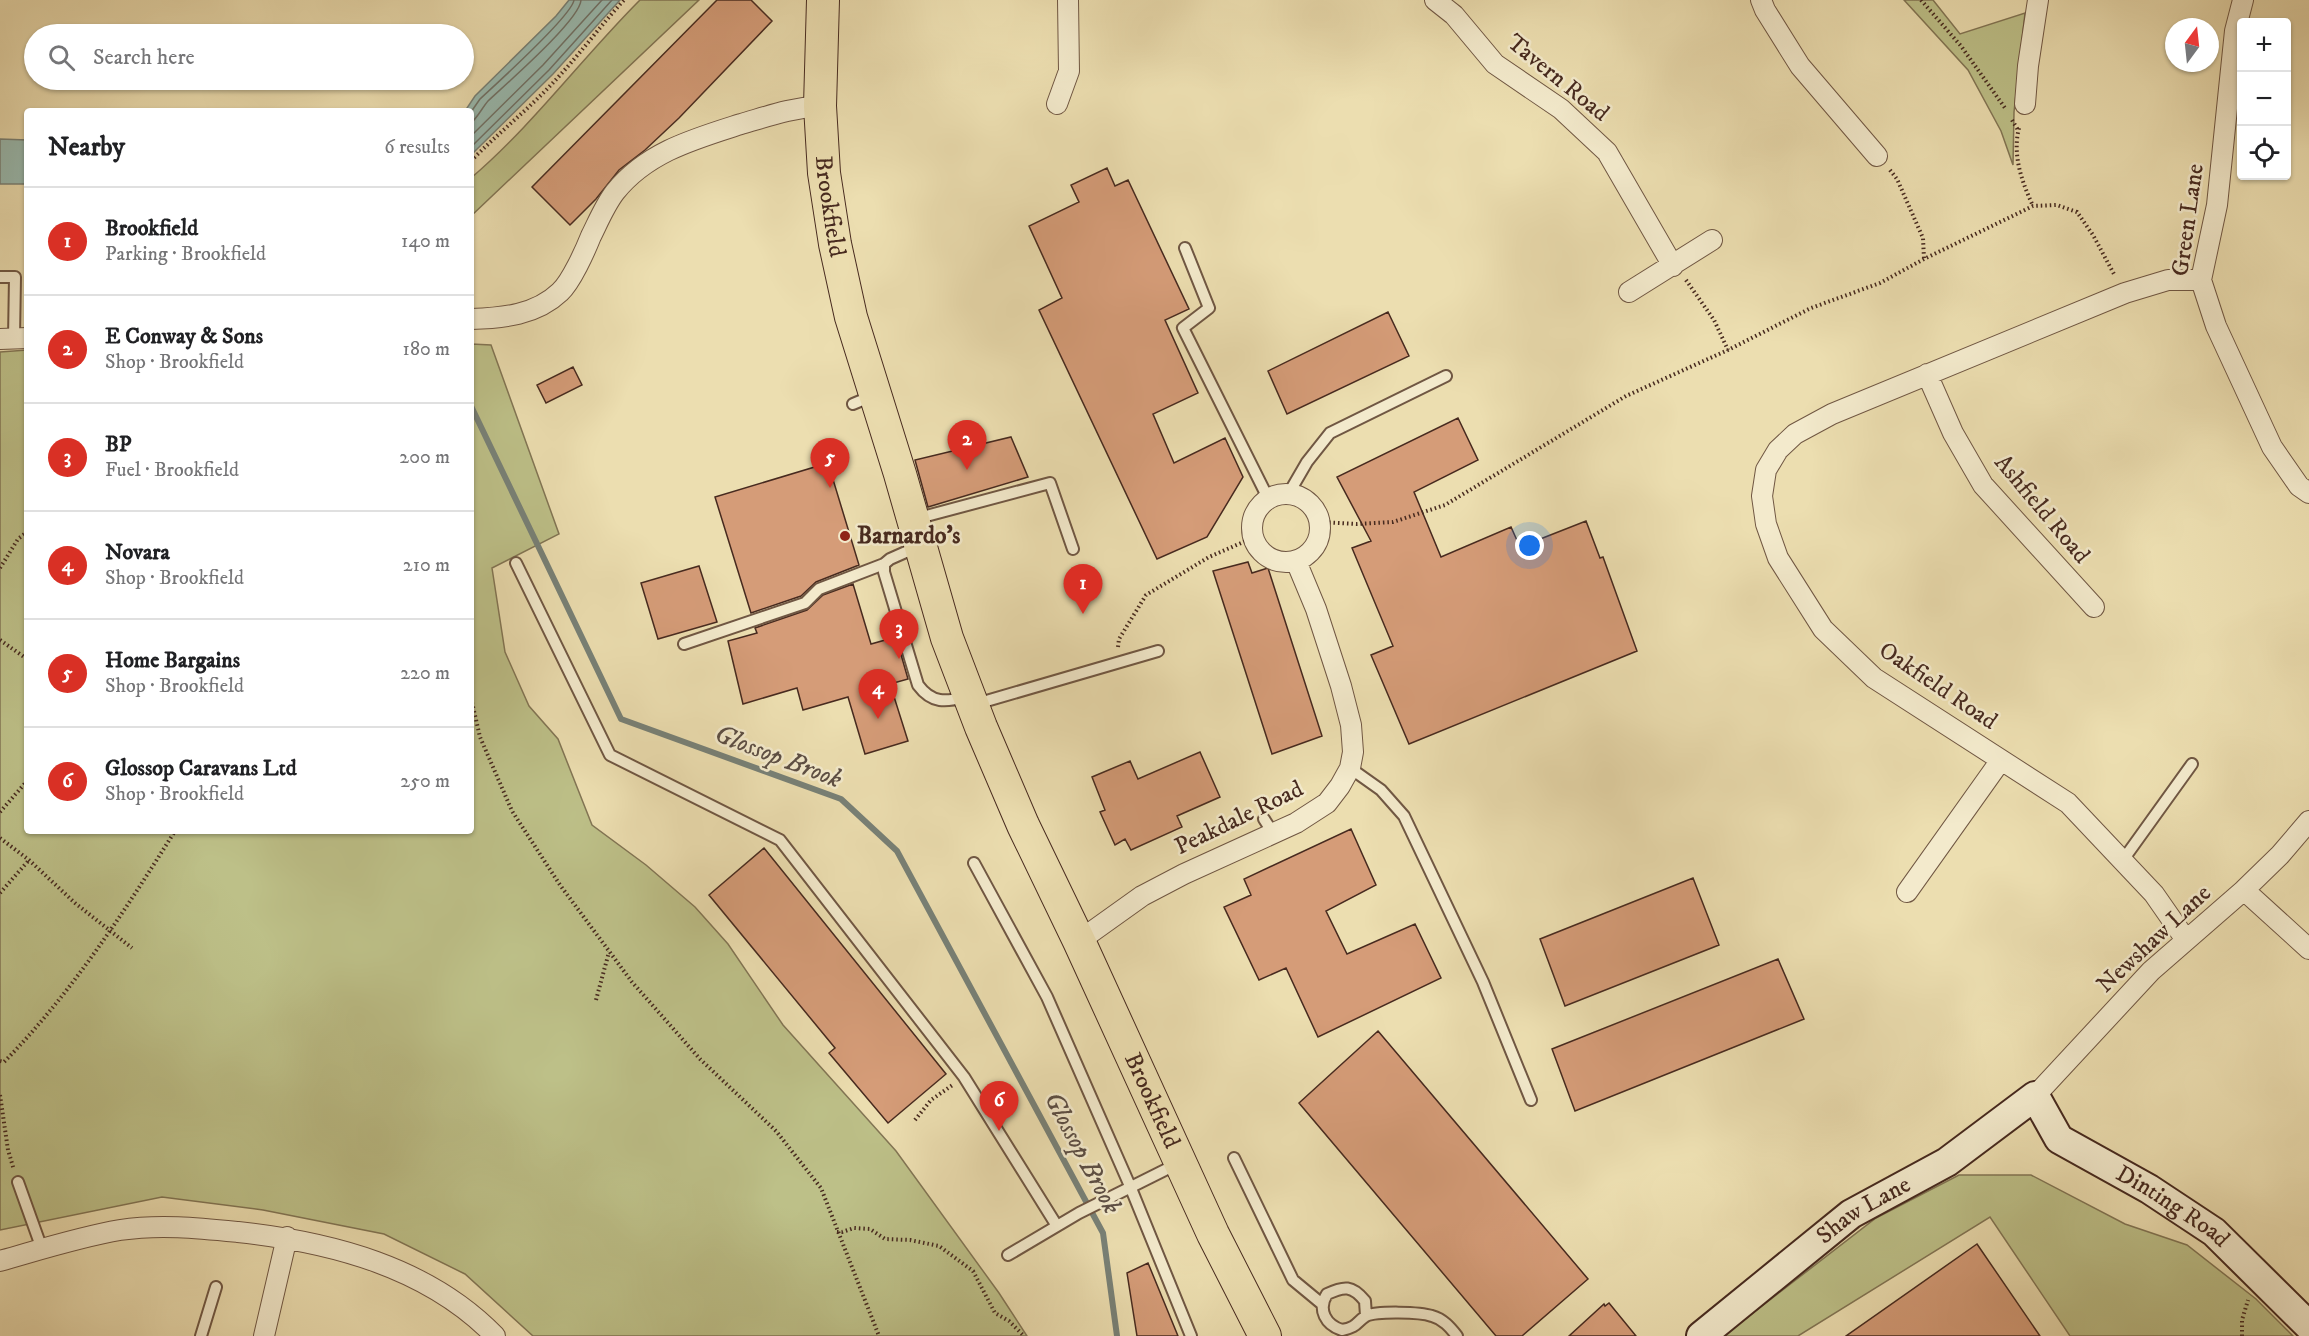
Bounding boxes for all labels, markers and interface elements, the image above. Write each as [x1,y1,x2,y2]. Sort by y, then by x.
north arrow [2165,18,2219,72]
map controls [2237,18,2291,180]
button: + [2237,18,2291,72]
search box [24,24,474,90]
street label: Tavern Road [1501,28,1615,128]
icon: search [45,41,78,74]
text: Search here [93,44,195,71]
button: − [2237,72,2291,126]
button: locate [2237,126,2291,180]
text: Nearby [48,131,125,164]
text: 6 results [384,135,450,160]
street label: Brookfield [808,155,852,260]
street label: Green Lane [2165,162,2211,278]
text: Brookfield [105,215,198,242]
text: 1 [64,229,71,254]
text: 140 m [401,229,450,254]
text: Parking · Brookfield [105,242,266,267]
text: E Conway & Sons [105,323,263,350]
text: 2 [63,337,72,362]
text: 180 m [403,337,450,362]
text: Shop · Brookfield [105,350,244,375]
pin: 2 [948,420,986,470]
text: BP [105,431,132,458]
pin: 5 [810,438,850,488]
text: 3 [64,445,71,470]
text: 200 m [399,445,450,470]
street label: Ashfield Road [1988,448,2096,570]
text: Fuel · Brookfield [105,458,239,483]
place label: Barnardo's [857,521,960,551]
marker: Barnardo's [838,529,852,543]
your location [1515,531,1544,560]
text: Novara [105,539,170,566]
text: 4 [62,553,73,578]
text: 210 m [403,553,450,578]
pin: 1 [1064,564,1102,614]
text: Shop · Brookfield [105,566,244,591]
pin: 3 [880,610,918,659]
street label: Oakfield Road [1873,635,2003,737]
text: Home Bargains [105,647,240,674]
text: 5 [63,661,72,686]
text: 220 m [400,661,450,686]
pin: 4 [858,670,898,719]
text: Shop · Brookfield [105,674,244,699]
water label: Glossop Brook [710,718,846,796]
text: Glossop Caravans Ltd [105,755,297,782]
text: 6 [62,769,73,794]
text: 250 m [400,769,450,794]
street label: Peakdale Road [1170,774,1308,862]
text: Shop · Brookfield [105,782,244,807]
street label: Newshaw Lane [2091,878,2217,1000]
street label: Brookfield [1117,1048,1187,1153]
pin: 6 [980,1082,1018,1131]
water label: Glossop Brook [1036,1086,1128,1220]
street label: Dinting Road [2111,1159,2236,1254]
street label: Shaw Lane [1810,1170,1916,1251]

